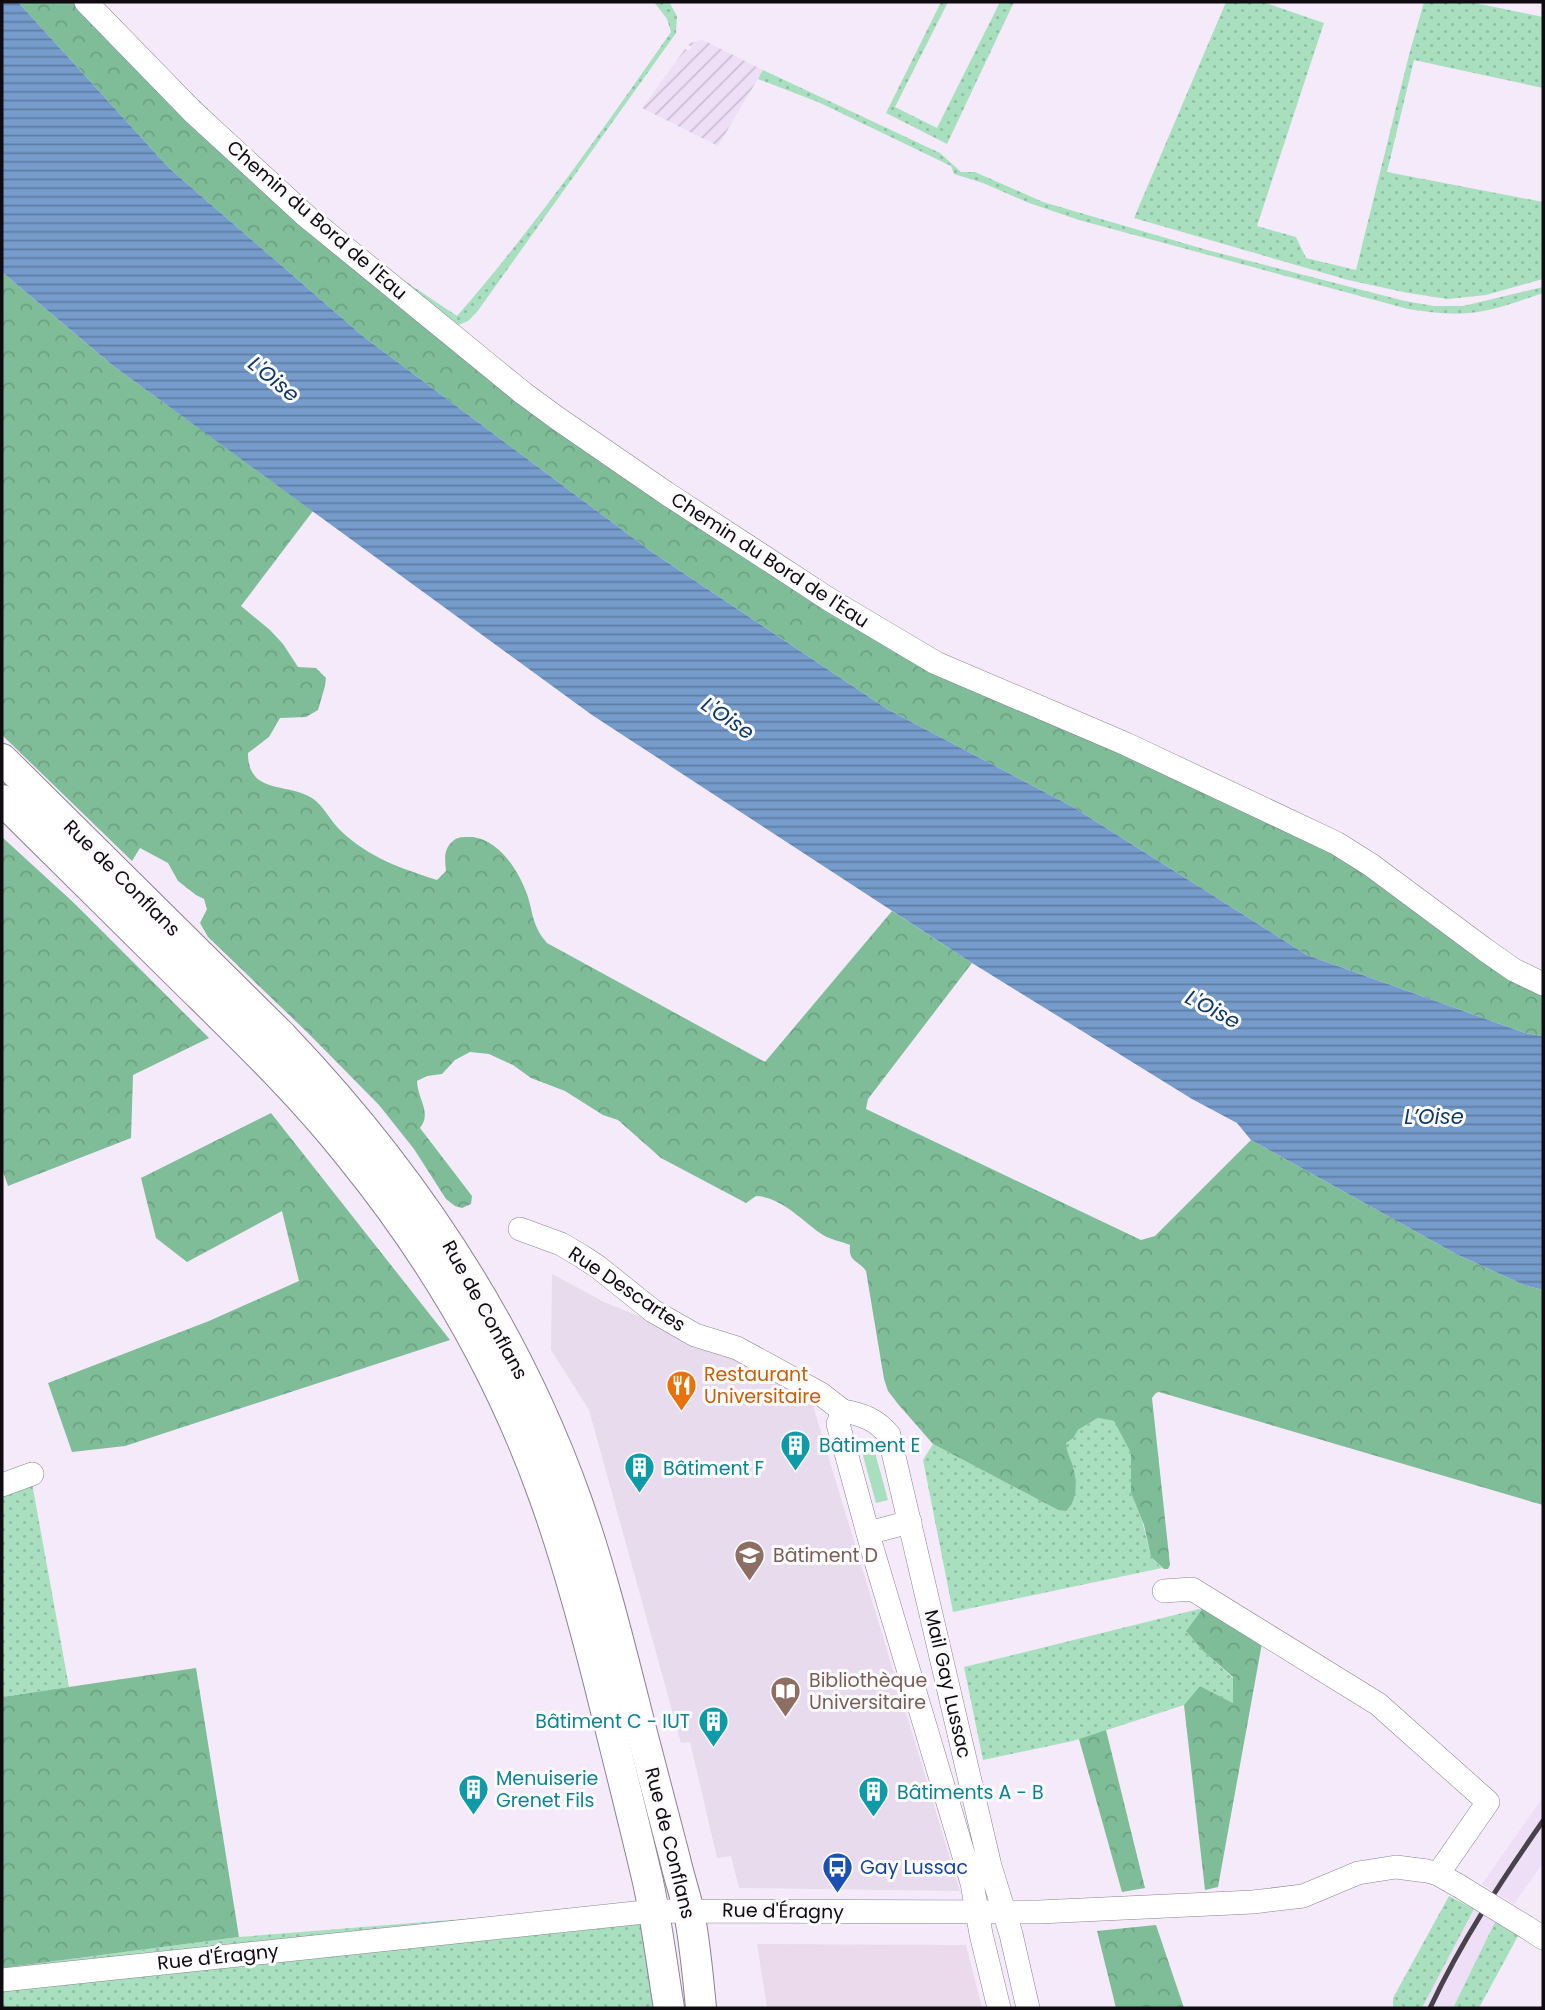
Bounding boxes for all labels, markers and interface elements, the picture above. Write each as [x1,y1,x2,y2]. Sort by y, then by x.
street label: Chemin du Bord de l'Eau [221,134,413,306]
water label: L'Oise [242,349,306,409]
street label: Chemin du Bord de l'Eau [666,486,874,634]
water label: L'Oise [696,690,760,746]
street label: Rue de Conflans [58,814,186,942]
water label: L'Oise [1181,983,1245,1035]
water label: L’Oise [1404,1102,1464,1131]
street label: Rue de Conflans [436,1236,534,1384]
street label: Rue Descartes [563,1240,691,1338]
place label: Restaurant Universitaire [704,1361,821,1410]
restaurant icon: Restaurant Universitaire [664,1368,698,1412]
building icon: Bâtiment E [779,1428,813,1472]
place label: Bâtiment E [819,1432,920,1459]
building icon: Bâtiment F [623,1451,657,1495]
place label: Bâtiment F [663,1455,764,1482]
school or university icon: Bâtiment D [733,1538,767,1582]
place label: Bâtiment D [773,1542,878,1569]
street label: Mail Gay Lussac [918,1607,978,1761]
place label: Bibliothèque Universitaire [809,1667,927,1716]
library icon: Bibliothèque Universitaire [769,1674,803,1718]
building icon: Bâtiment C - IUT [696,1704,730,1748]
place label: Bâtiment C - IUT [535,1708,690,1735]
street label: Rue de Conflans [638,1764,702,1922]
place label: Menuiserie Grenet Fils [496,1765,598,1814]
building icon: Menuiserie Grenet Fils [456,1772,490,1816]
building icon: Bâtiments A - B [857,1775,891,1819]
place label: Bâtiments A - B [897,1779,1044,1806]
bus stop icon: Gay Lussac [820,1850,854,1894]
place label: Gay Lussac [860,1854,968,1881]
street label: Rue d'Éragny [722,1896,844,1926]
street label: Rue d'Éragny [156,1937,280,1977]

